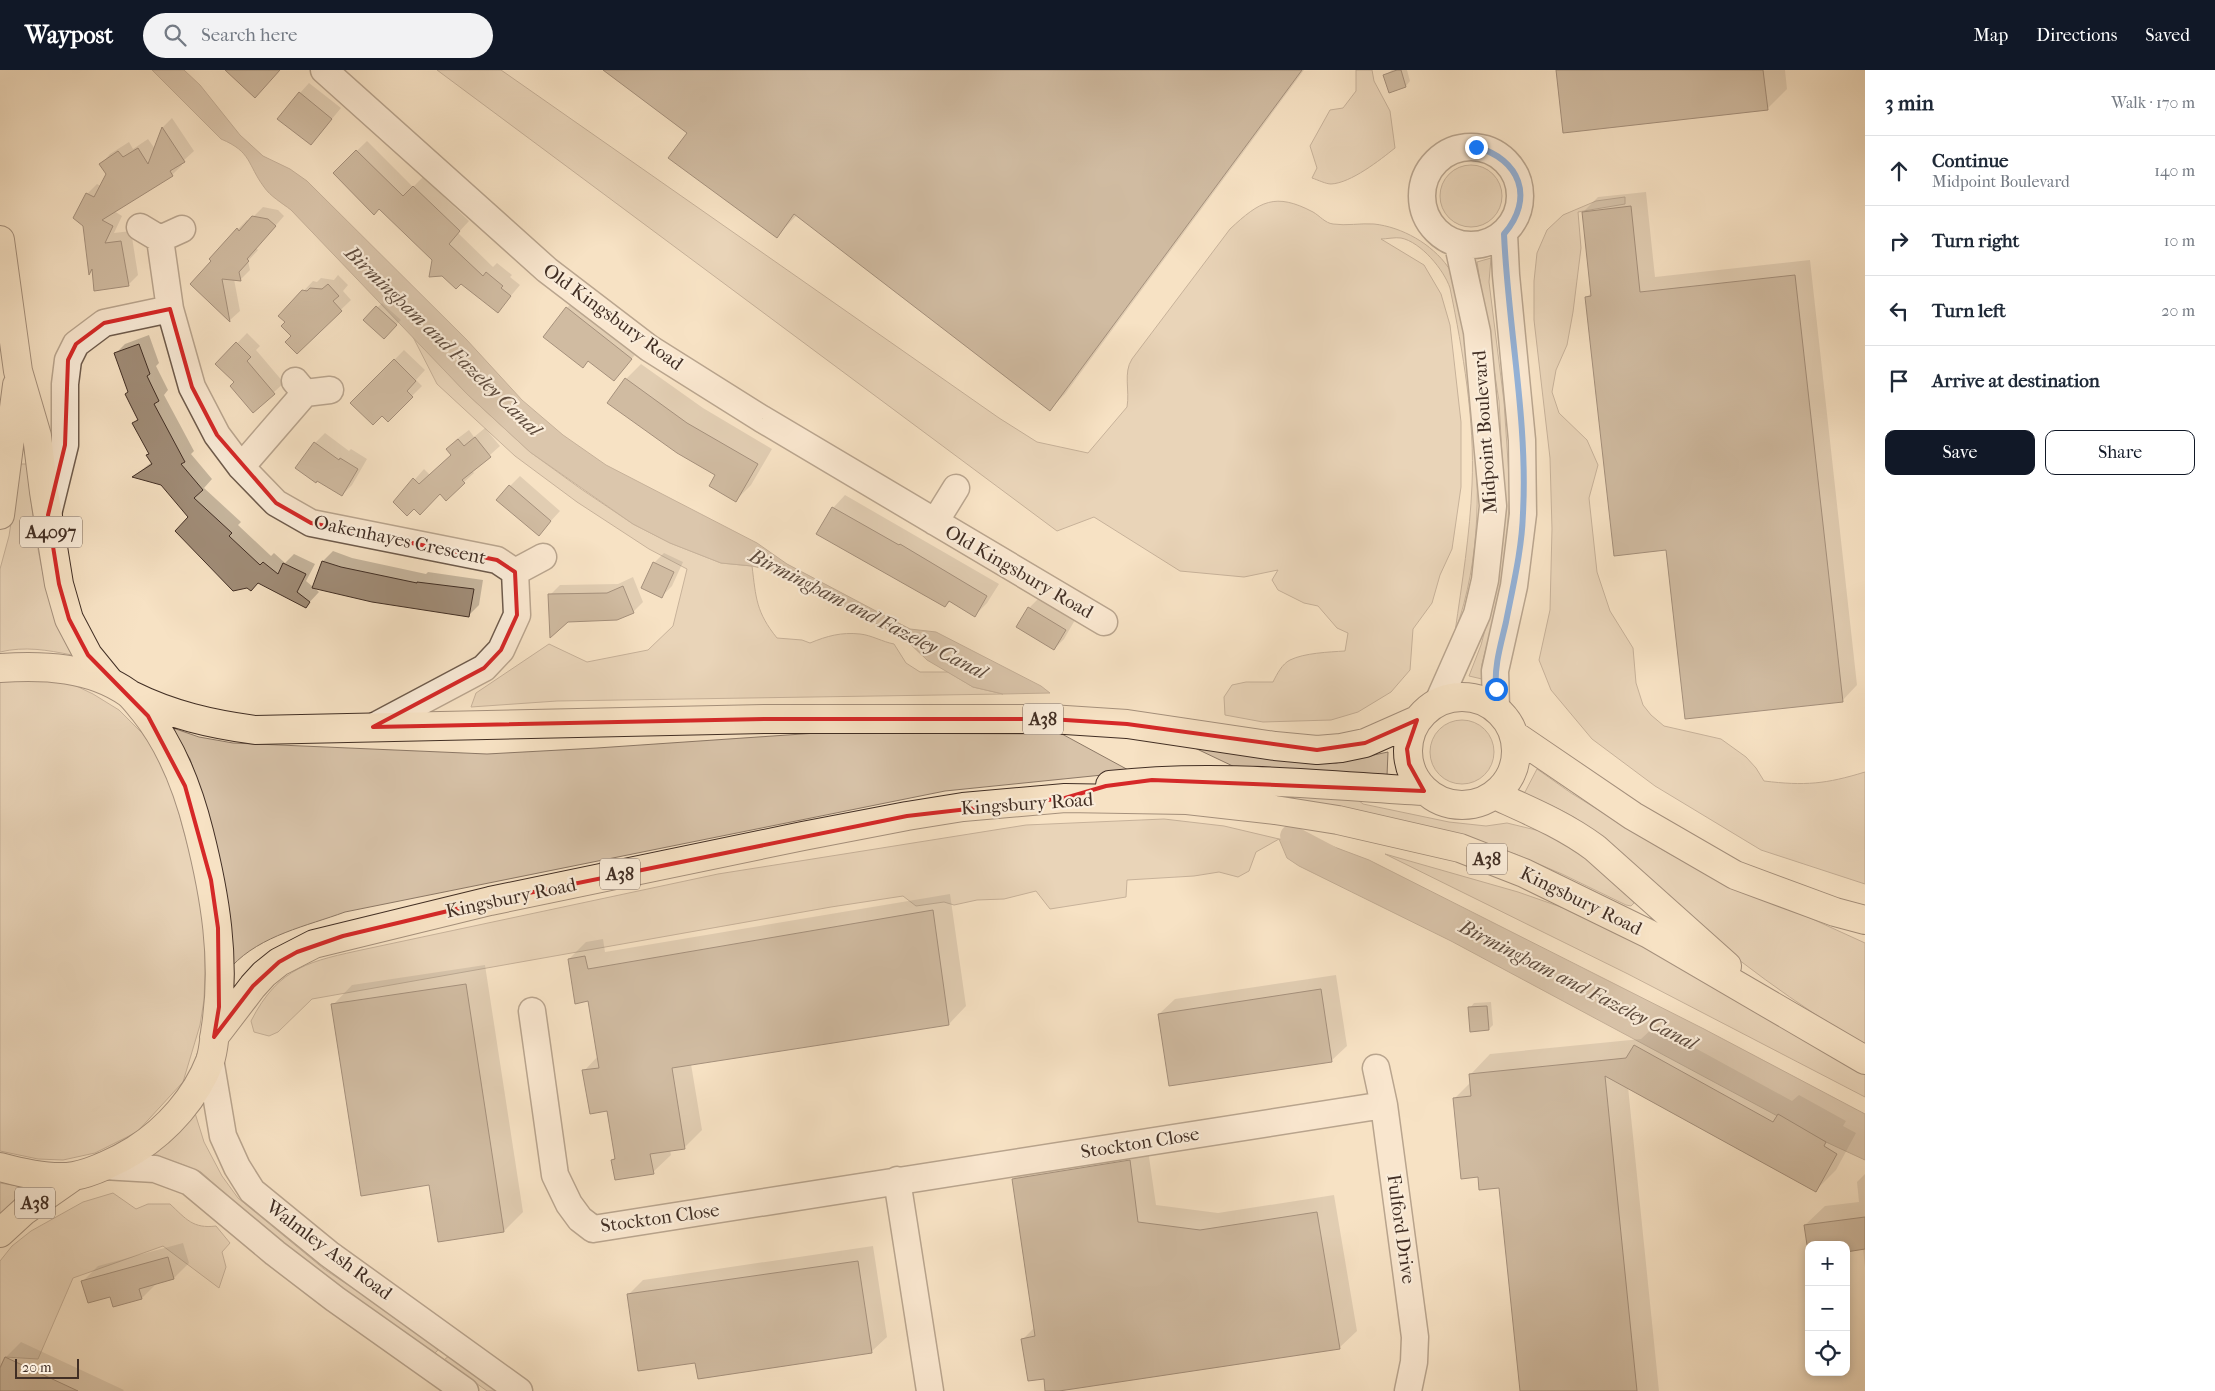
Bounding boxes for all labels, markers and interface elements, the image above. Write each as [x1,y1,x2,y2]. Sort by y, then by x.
search box [143,13,493,58]
text: Waypost [25,21,113,49]
icon: search [161,21,189,49]
text: Search here [201,24,297,46]
text: Map [1974,25,2008,46]
text: Directions [2036,25,2117,46]
text: Saved [2145,25,2190,46]
text: 3 min [1885,91,1934,115]
text: Walk · 170 m [2111,93,2195,112]
route end [1465,136,1488,159]
text: Continue [1932,150,2008,172]
icon: ahead [1885,157,1913,185]
text: 140 m [2154,161,2195,180]
text: Midpoint Boulevard [1932,172,2070,191]
icon: right [1885,227,1913,255]
text: Turn right [1932,230,2019,252]
text: 10 m [2164,231,2195,250]
water label: Birmingham and Fazeley Canal [340,241,547,442]
street label: Old Kingsbury Road [539,259,688,375]
icon: left [1885,297,1913,325]
text: Turn left [1932,300,2006,322]
text: 20 m [2161,301,2195,320]
street label: Midpoint Boulevard [1468,349,1502,514]
icon: arrive [1885,367,1913,395]
text: Arrive at destination [1932,370,2100,392]
button: Save [1885,430,2035,475]
button: Share [2045,430,2195,475]
street label: Oakenhayes Crescent [312,511,488,569]
road number: A4097 [20,517,82,548]
street label: Old Kingsbury Road [941,521,1098,624]
water label: Birmingham and Fazeley Canal [745,544,992,685]
route start [1485,678,1508,701]
road number: A38 [1023,704,1063,734]
street label: Kingsbury Road [960,788,1095,820]
road number: A38 [1467,844,1507,874]
road number: A38 [600,859,640,890]
street label: Kingsbury Road [1517,862,1646,940]
street label: Kingsbury Road [444,873,579,923]
water label: Birmingham and Fazeley Canal [1455,915,1702,1056]
street label: Stockton Close [1079,1123,1201,1163]
street label: Fulford Drive [1382,1173,1420,1285]
road number: A38 [15,1188,55,1218]
street label: Walmley Ash Road [261,1195,397,1305]
street label: Stockton Close [599,1199,721,1237]
map controls [1805,1241,1850,1376]
button: + [1805,1241,1850,1286]
button: − [1805,1286,1850,1331]
button: locate [1805,1331,1850,1376]
scale bar [15,1356,79,1379]
text: 20 m [22,1359,52,1376]

